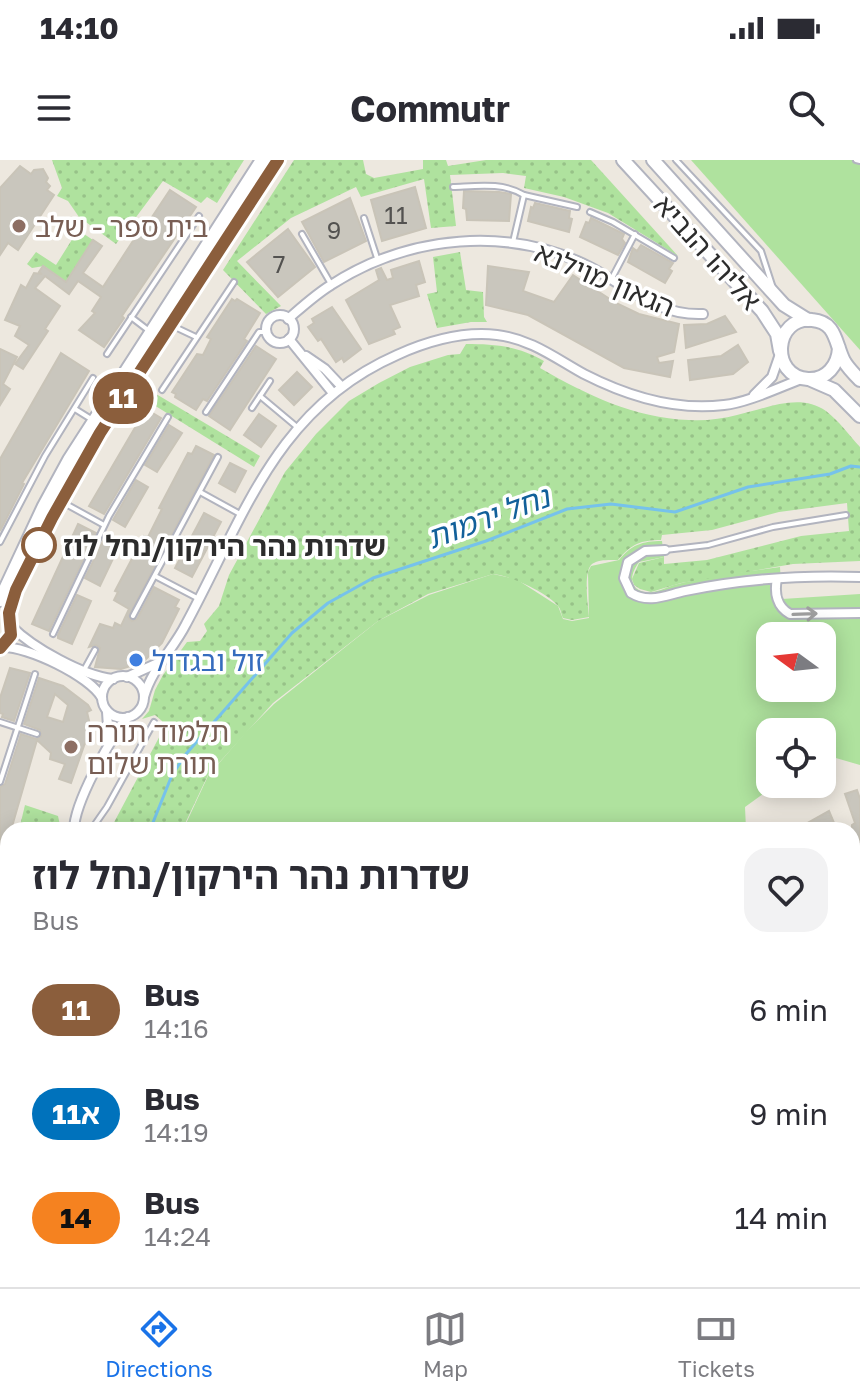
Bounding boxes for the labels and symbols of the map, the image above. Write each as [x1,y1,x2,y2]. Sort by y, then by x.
street label: אליהו הנביא [648,188,768,316]
house number: 11 [384,200,408,229]
place label: בית ספר - שלב [35,210,209,243]
house number: 9 [327,215,341,244]
marker: בית ספר - שלב [10,217,28,235]
street label: הגאון מוילנא [530,235,680,323]
house number: 7 [273,249,285,278]
line badge: 11 [87,372,159,424]
water label: נחל ירמות [422,477,557,556]
marker: שדרות נהר הירקון/נחל לוז [22,528,56,562]
place label: שדרות נהר הירקון/נחל לוז [63,529,386,562]
one-way arrow [791,606,818,621]
north arrow [756,622,836,702]
place label: זול ובגדול [152,644,264,677]
marker: זול ובגדול [127,651,145,669]
place label: תלמוד תורה תורת שלום [87,715,229,780]
marker: תלמוד תורה תורת שלום [62,738,80,756]

